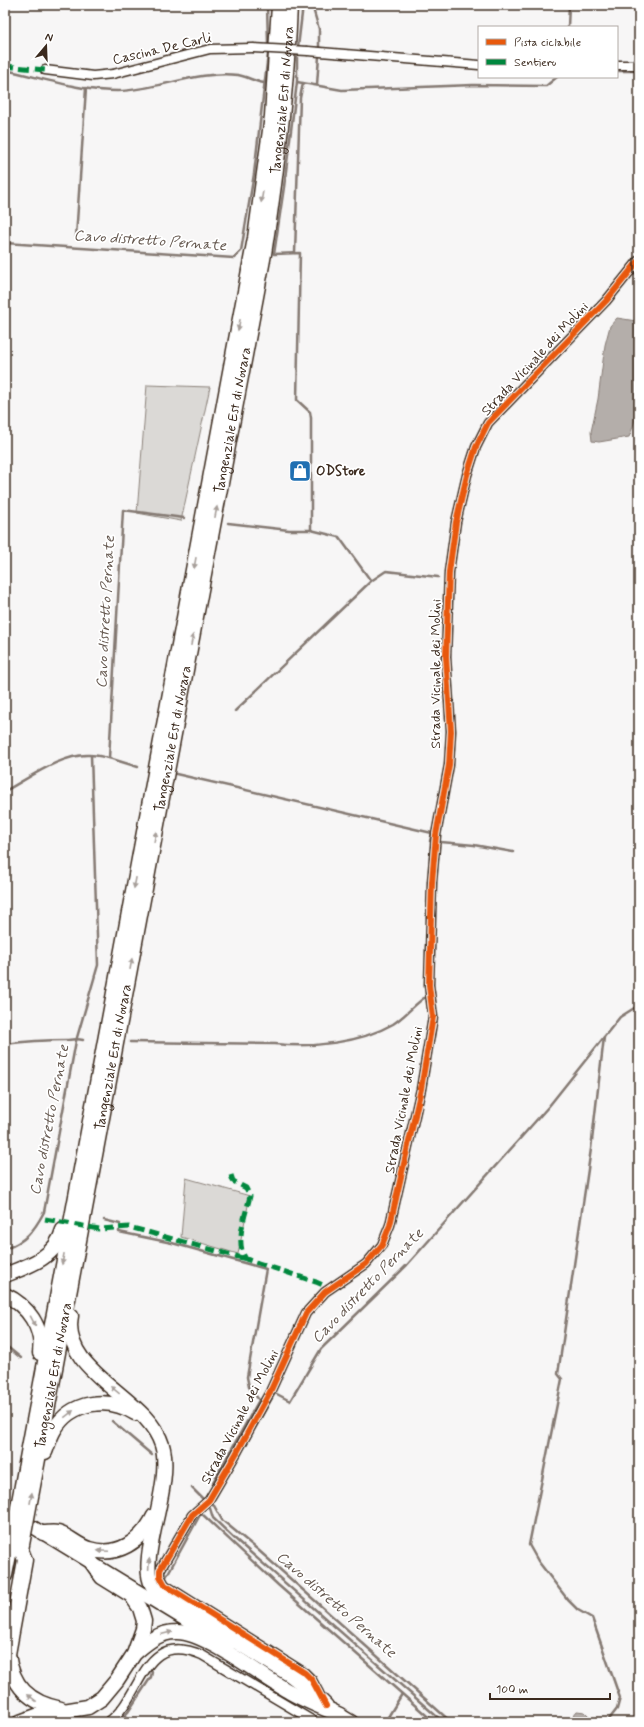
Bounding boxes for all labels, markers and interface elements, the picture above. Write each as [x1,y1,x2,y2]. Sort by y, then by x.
north arrow [26,26,66,66]
street label: Tangenziale Est di Novara [267,26,298,175]
legend [478,26,618,78]
street label: Cascina De Carli [111,29,213,69]
text: N [43,30,55,45]
text: Pista ciclabile [514,35,581,51]
text: Sentiero [514,55,557,71]
one-way arrow [259,191,265,203]
water label: Cavo distretto Pernate [73,226,227,256]
street label: Strada Vicinale dei Molini [477,298,593,420]
one-way arrow [236,319,242,331]
street label: Tangenziale Est di Novara [210,346,255,495]
shop icon: ODStore [287,458,313,484]
place label: ODStore [316,462,366,480]
one-way arrow [213,506,219,518]
water label: Cavo distretto Pernate [92,535,120,689]
one-way arrow [192,557,198,569]
street label: Strada Vicinale dei Molini [427,599,445,749]
one-way arrow [189,634,195,646]
street label: Tangenziale Est di Novara [151,664,196,813]
one-way arrow [152,830,158,843]
one-way arrow [131,877,137,890]
one-way arrow [129,958,135,970]
street label: Tangenziale Est di Novara [91,982,136,1132]
street label: Strada Vicinale dei Molini [381,1025,427,1175]
water label: Cavo distretto Pernate [26,1043,75,1197]
water label: Cavo distretto Pernate [308,1224,429,1348]
one-way arrow [60,1253,66,1265]
street label: Tangenziale Est di Novara [31,1301,76,1450]
one-way arrow [30,1315,36,1326]
street label: Strada Vicinale dei Molini [197,1347,283,1487]
one-way arrow [110,1386,121,1395]
one-way arrow [64,1410,75,1418]
one-way arrow [28,1492,34,1504]
one-way arrow [97,1547,109,1554]
water label: Cavo distretto Pernate [272,1547,401,1663]
one-way arrow [146,1558,153,1570]
one-way arrow [161,1630,173,1636]
scale bar [490,1675,610,1701]
text: 100 m [496,1682,528,1698]
one-way arrow [26,1693,37,1702]

